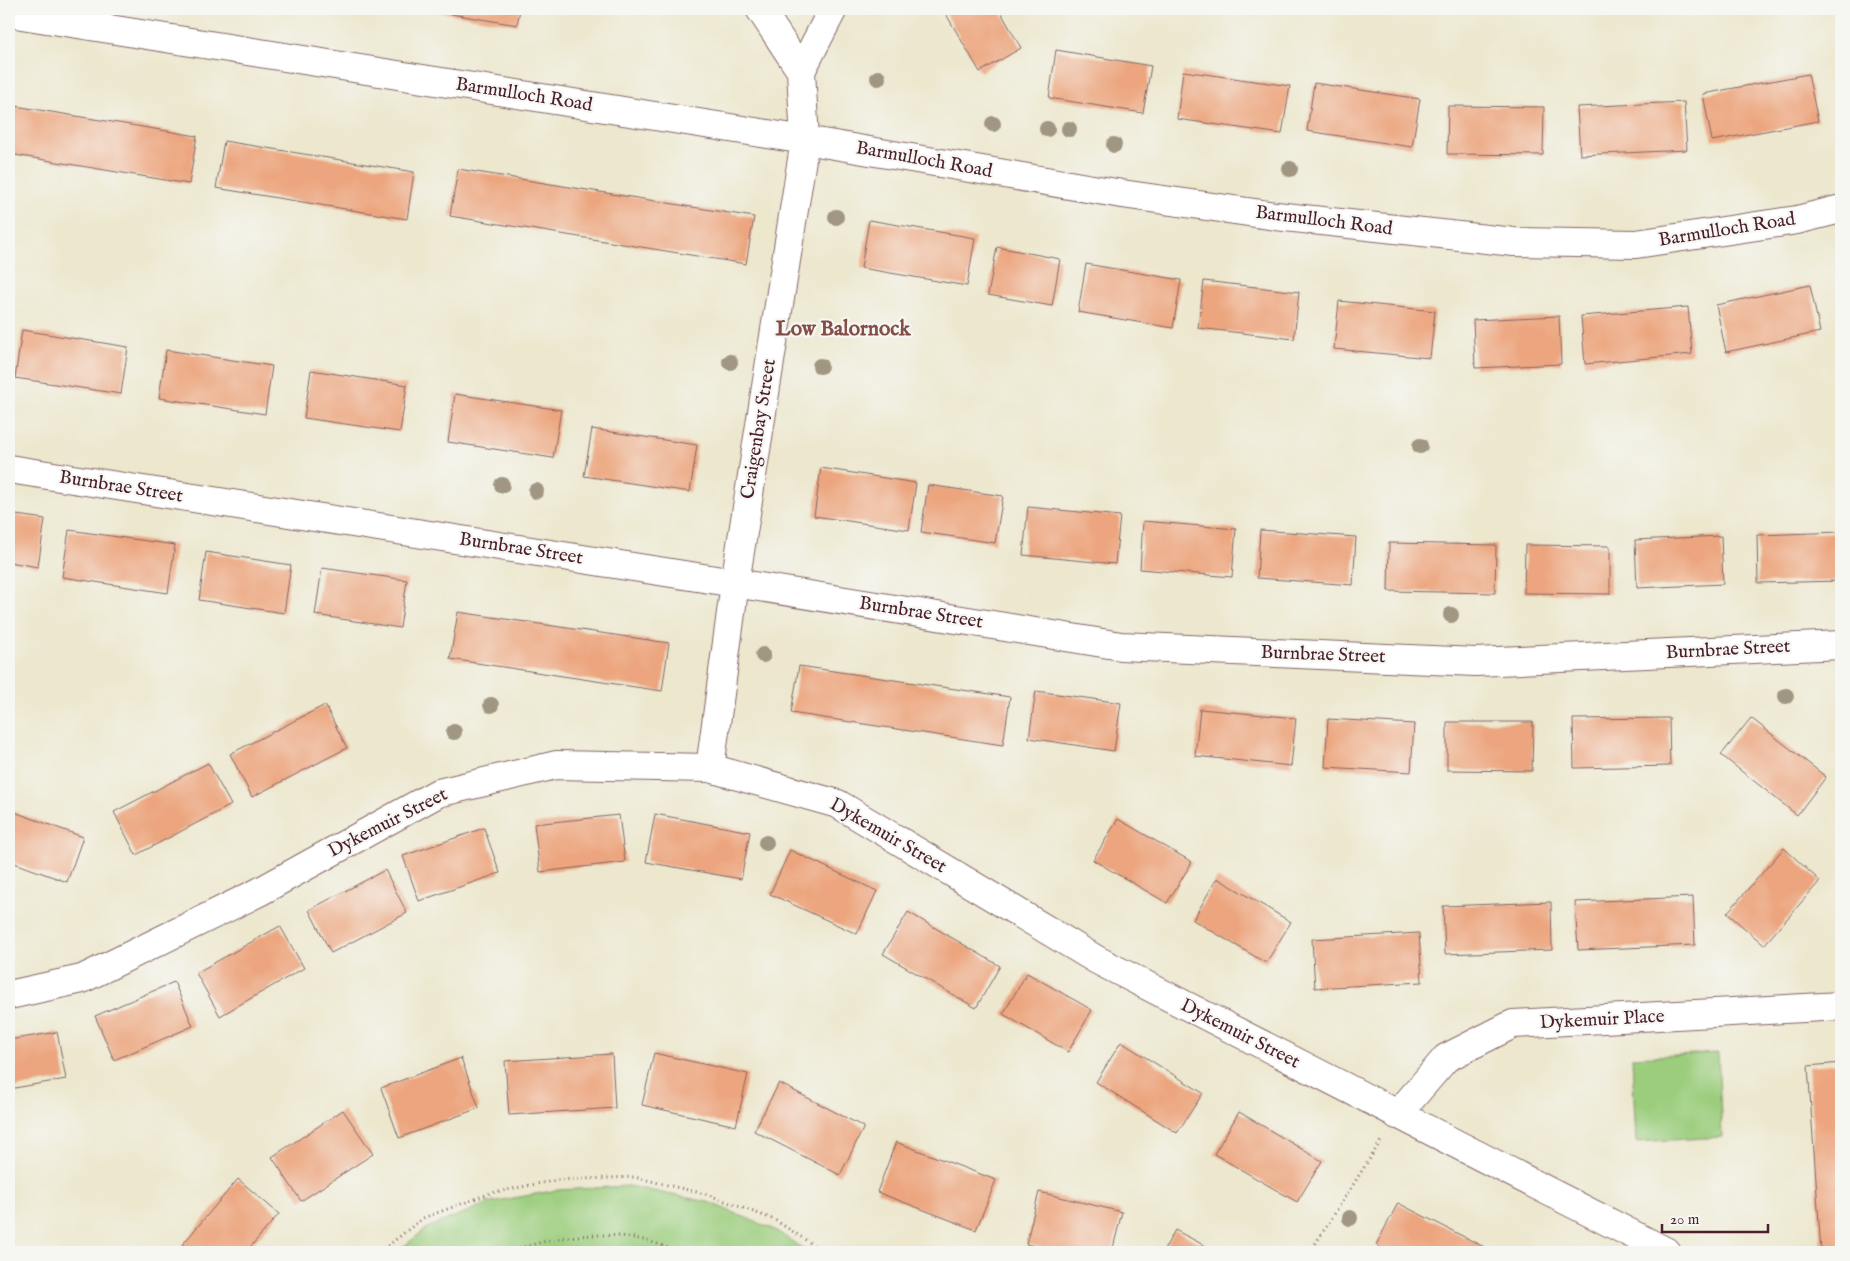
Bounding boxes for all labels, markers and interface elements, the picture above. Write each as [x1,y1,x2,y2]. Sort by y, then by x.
street label: Barmulloch Road [454,72,595,118]
street label: Barmulloch Road [854,136,995,184]
street label: Barmulloch Road [1254,201,1395,241]
street label: Barmulloch Road [1657,207,1798,253]
district label: Low Balornock [776,316,911,343]
street label: Craigenbay Street [736,357,782,501]
street label: Burnbrae Street [57,465,185,509]
street label: Burnbrae Street [457,527,585,571]
street label: Burnbrae Street [857,591,985,635]
street label: Burnbrae Street [1665,635,1791,665]
street label: Burnbrae Street [1260,641,1386,669]
street label: Dykemuir Street [324,782,452,863]
street label: Dykemuir Street [825,793,951,879]
street label: Dykemuir Street [1176,994,1304,1075]
street label: Dykemuir Place [1539,1005,1665,1035]
scale bar [1662,1201,1769,1233]
text: 20 m [1670,1210,1700,1229]

